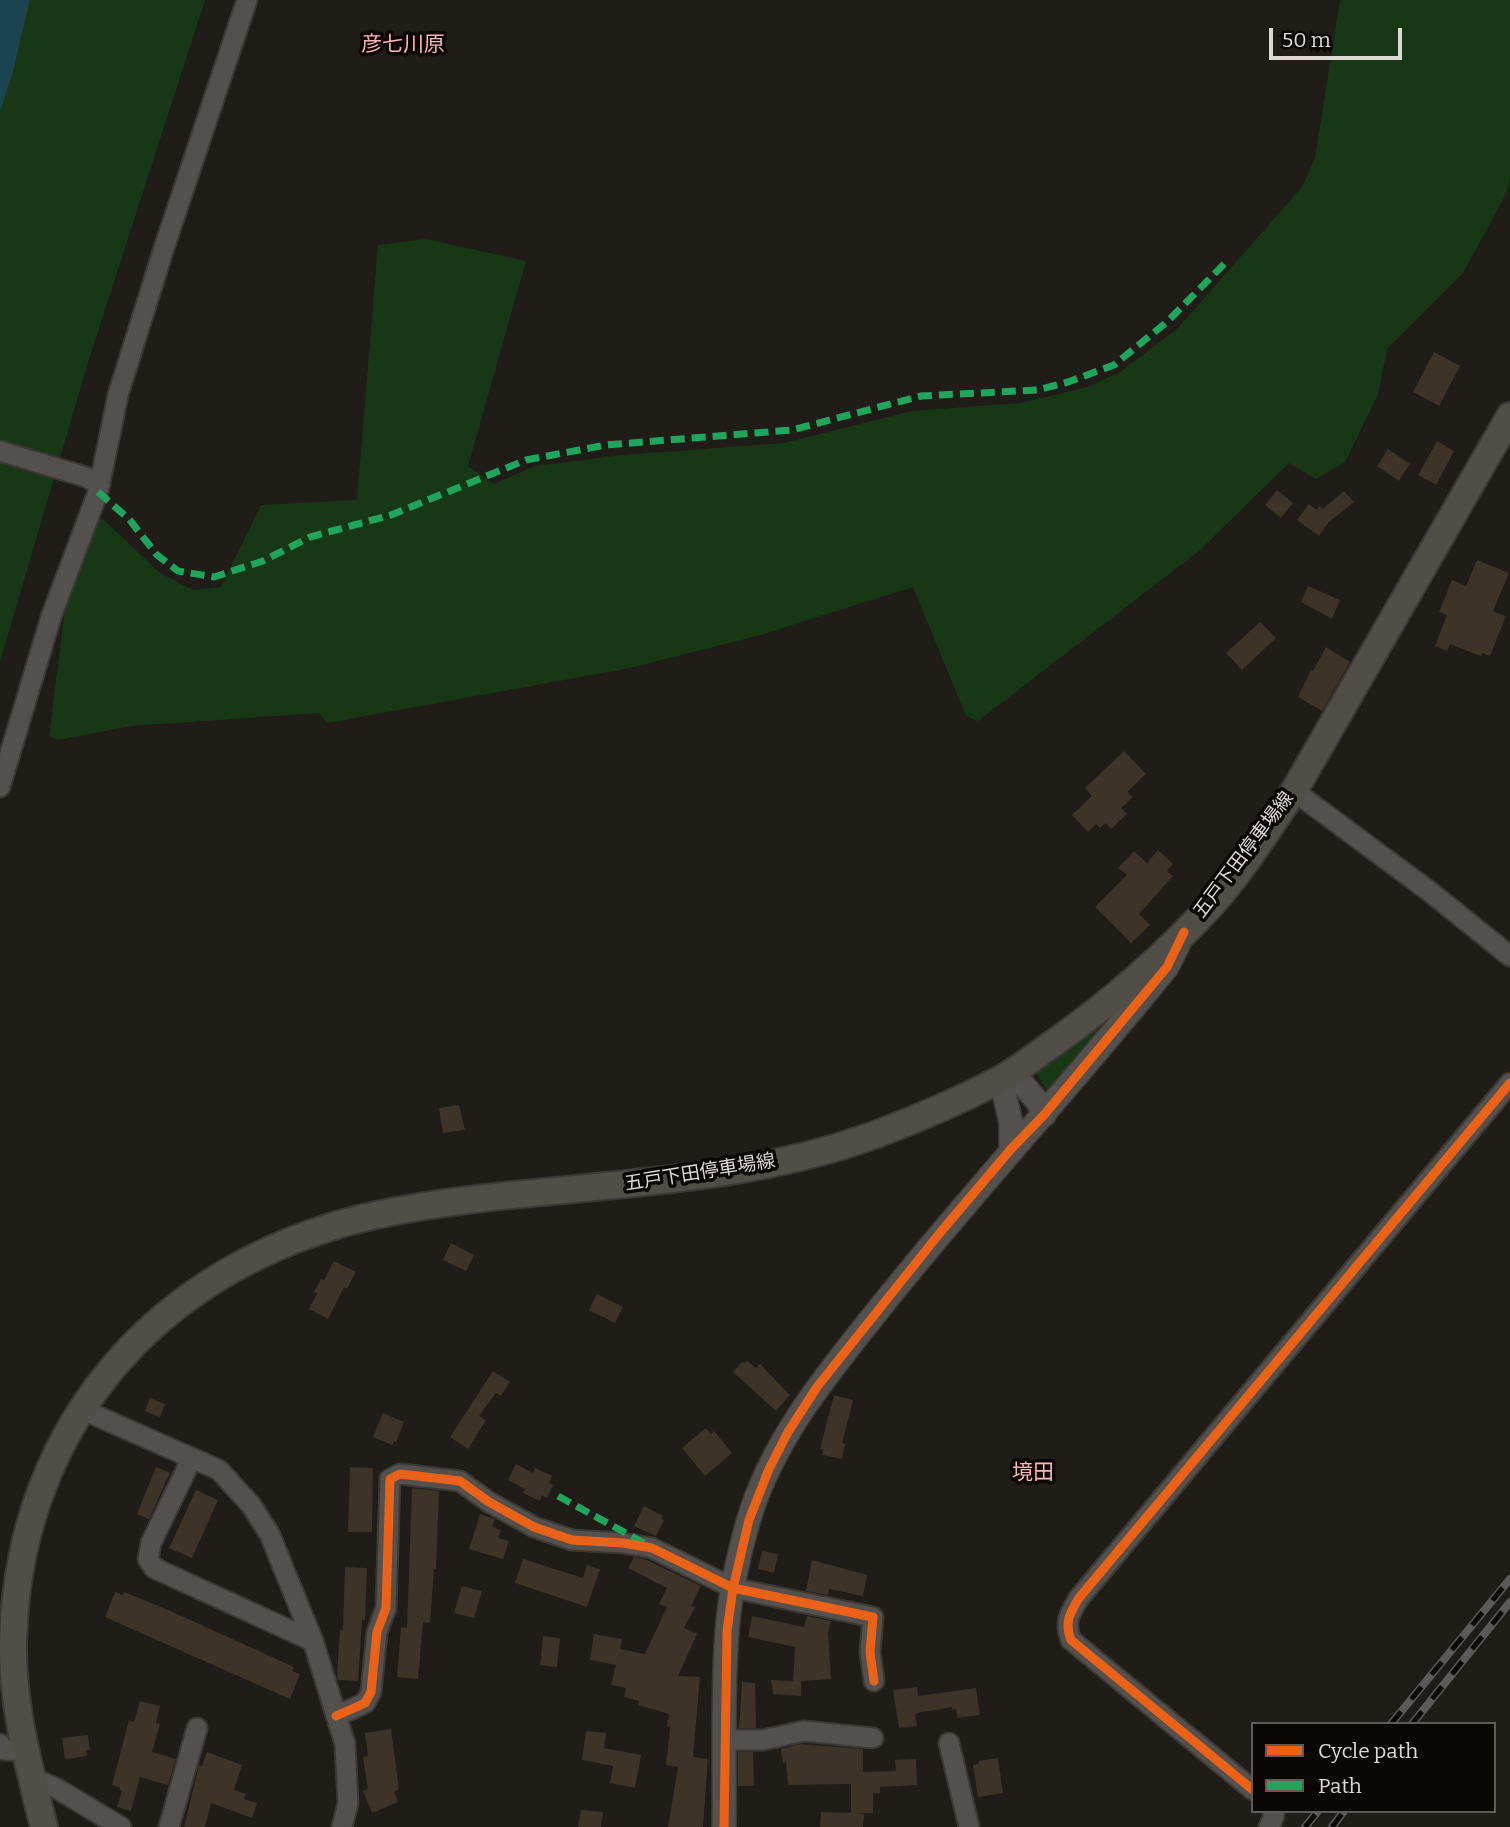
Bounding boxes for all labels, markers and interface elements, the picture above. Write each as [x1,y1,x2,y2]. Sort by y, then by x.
scale bar [1272,14,1405,58]
text: 50 m [1282,27,1331,53]
district label: 彦七川原 [361,32,445,58]
street label: 五戸下田停車場線 [1189,787,1299,923]
street label: 五戸下田停車場線 [623,1150,777,1196]
district label: 境田 [1012,1460,1054,1486]
legend [1251,1722,1496,1813]
text: Cycle path [1318,1738,1418,1764]
text: Path [1318,1773,1362,1799]

